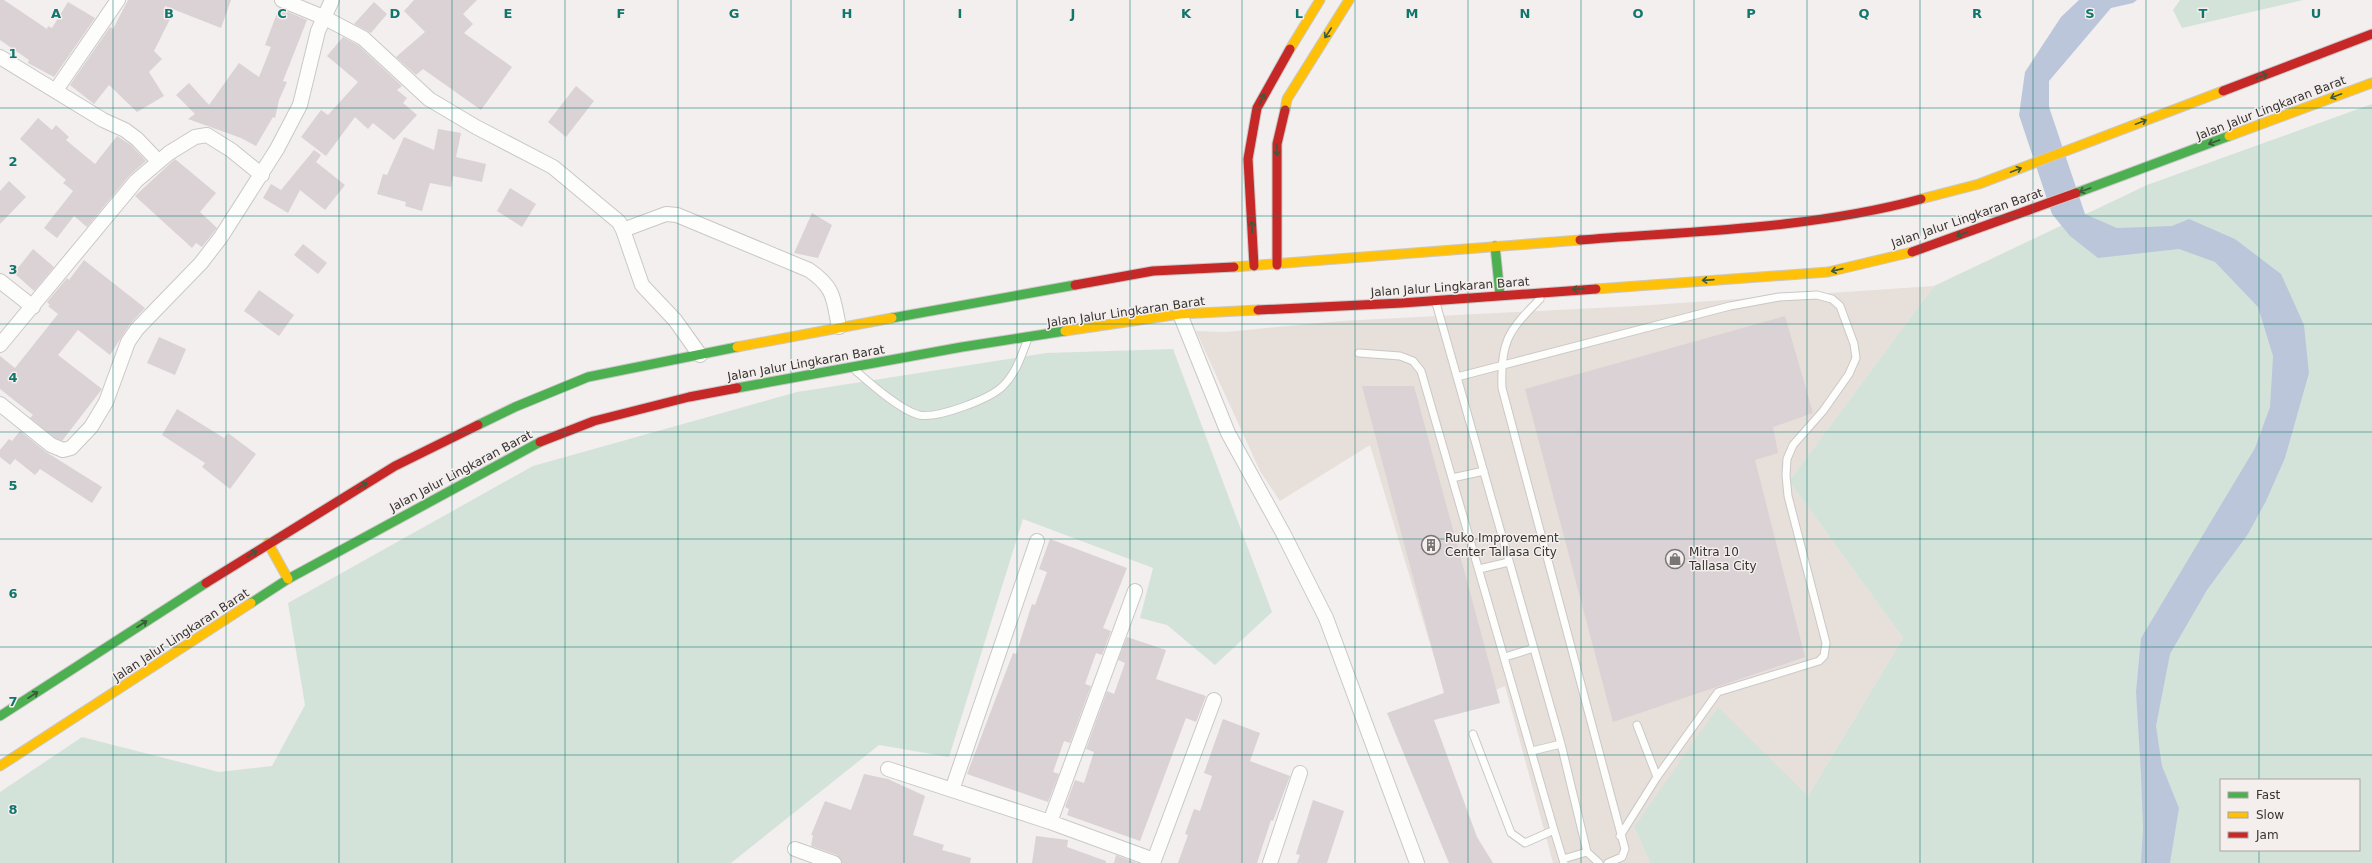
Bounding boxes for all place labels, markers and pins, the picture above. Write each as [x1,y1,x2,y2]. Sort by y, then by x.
place label: Ruko Improvement Center Tallasa City [1445,531,1559,559]
building icon: Ruko Improvement Center Tallasa City [1420,534,1442,556]
place label: Mitra 10 Tallasa City [1688,545,1757,573]
shop icon: Mitra 10 Tallasa City [1664,548,1686,570]

